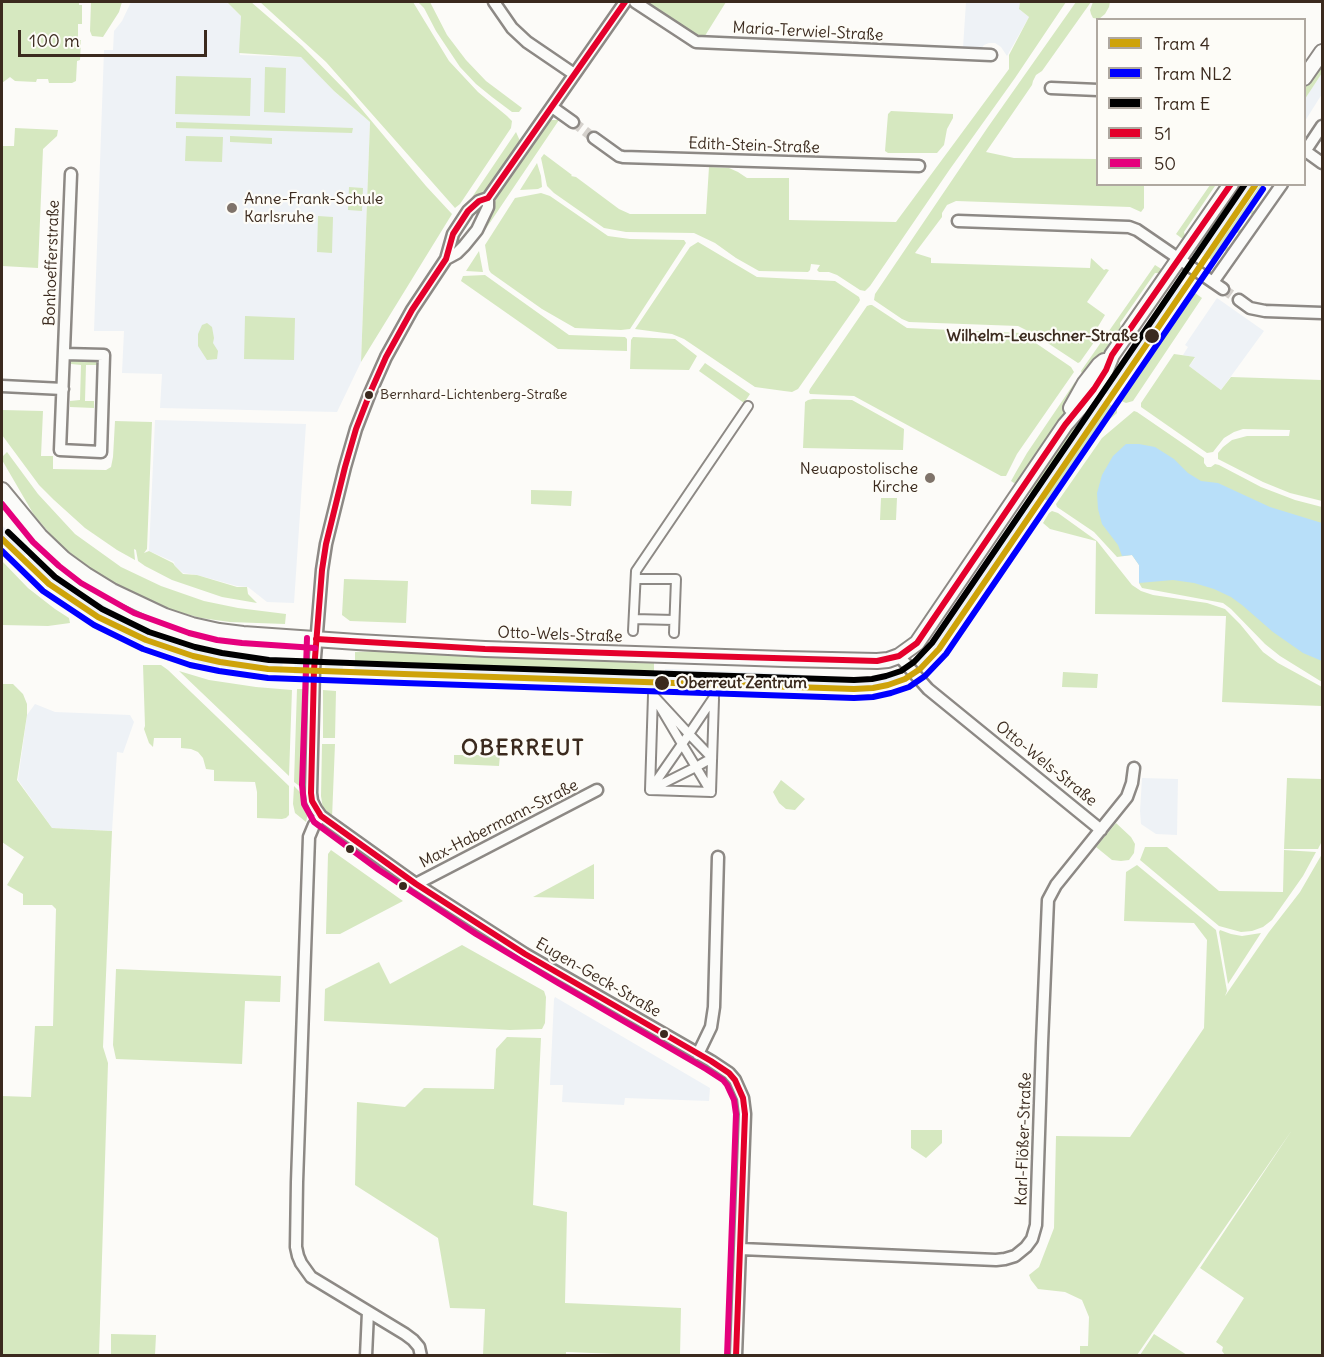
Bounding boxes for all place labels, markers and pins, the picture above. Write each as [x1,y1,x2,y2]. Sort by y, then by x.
place label: Anne-Frank-Schule Karlsruhe [244,189,383,227]
marker: Anne-Frank-Schule Karlsruhe [225,201,239,215]
place label: Wilhelm-Leuschner-Straße [947,326,1138,346]
marker: Wilhelm-Leuschner-Straße [1143,327,1161,345]
place label: Bernhard-Lichtenberg-Straße [380,387,567,403]
marker: Bernhard-Lichtenberg-Straße [363,389,375,401]
place label: Neuapostolische Kirche [800,459,918,497]
marker: Neuapostolische Kirche [923,471,937,485]
place label: Oberreut Zentrum [676,673,807,693]
marker: Oberreut Zentrum [653,674,671,692]
unlabelled marker [344,843,356,855]
unlabelled marker [397,880,409,892]
unlabelled marker [658,1028,670,1040]

